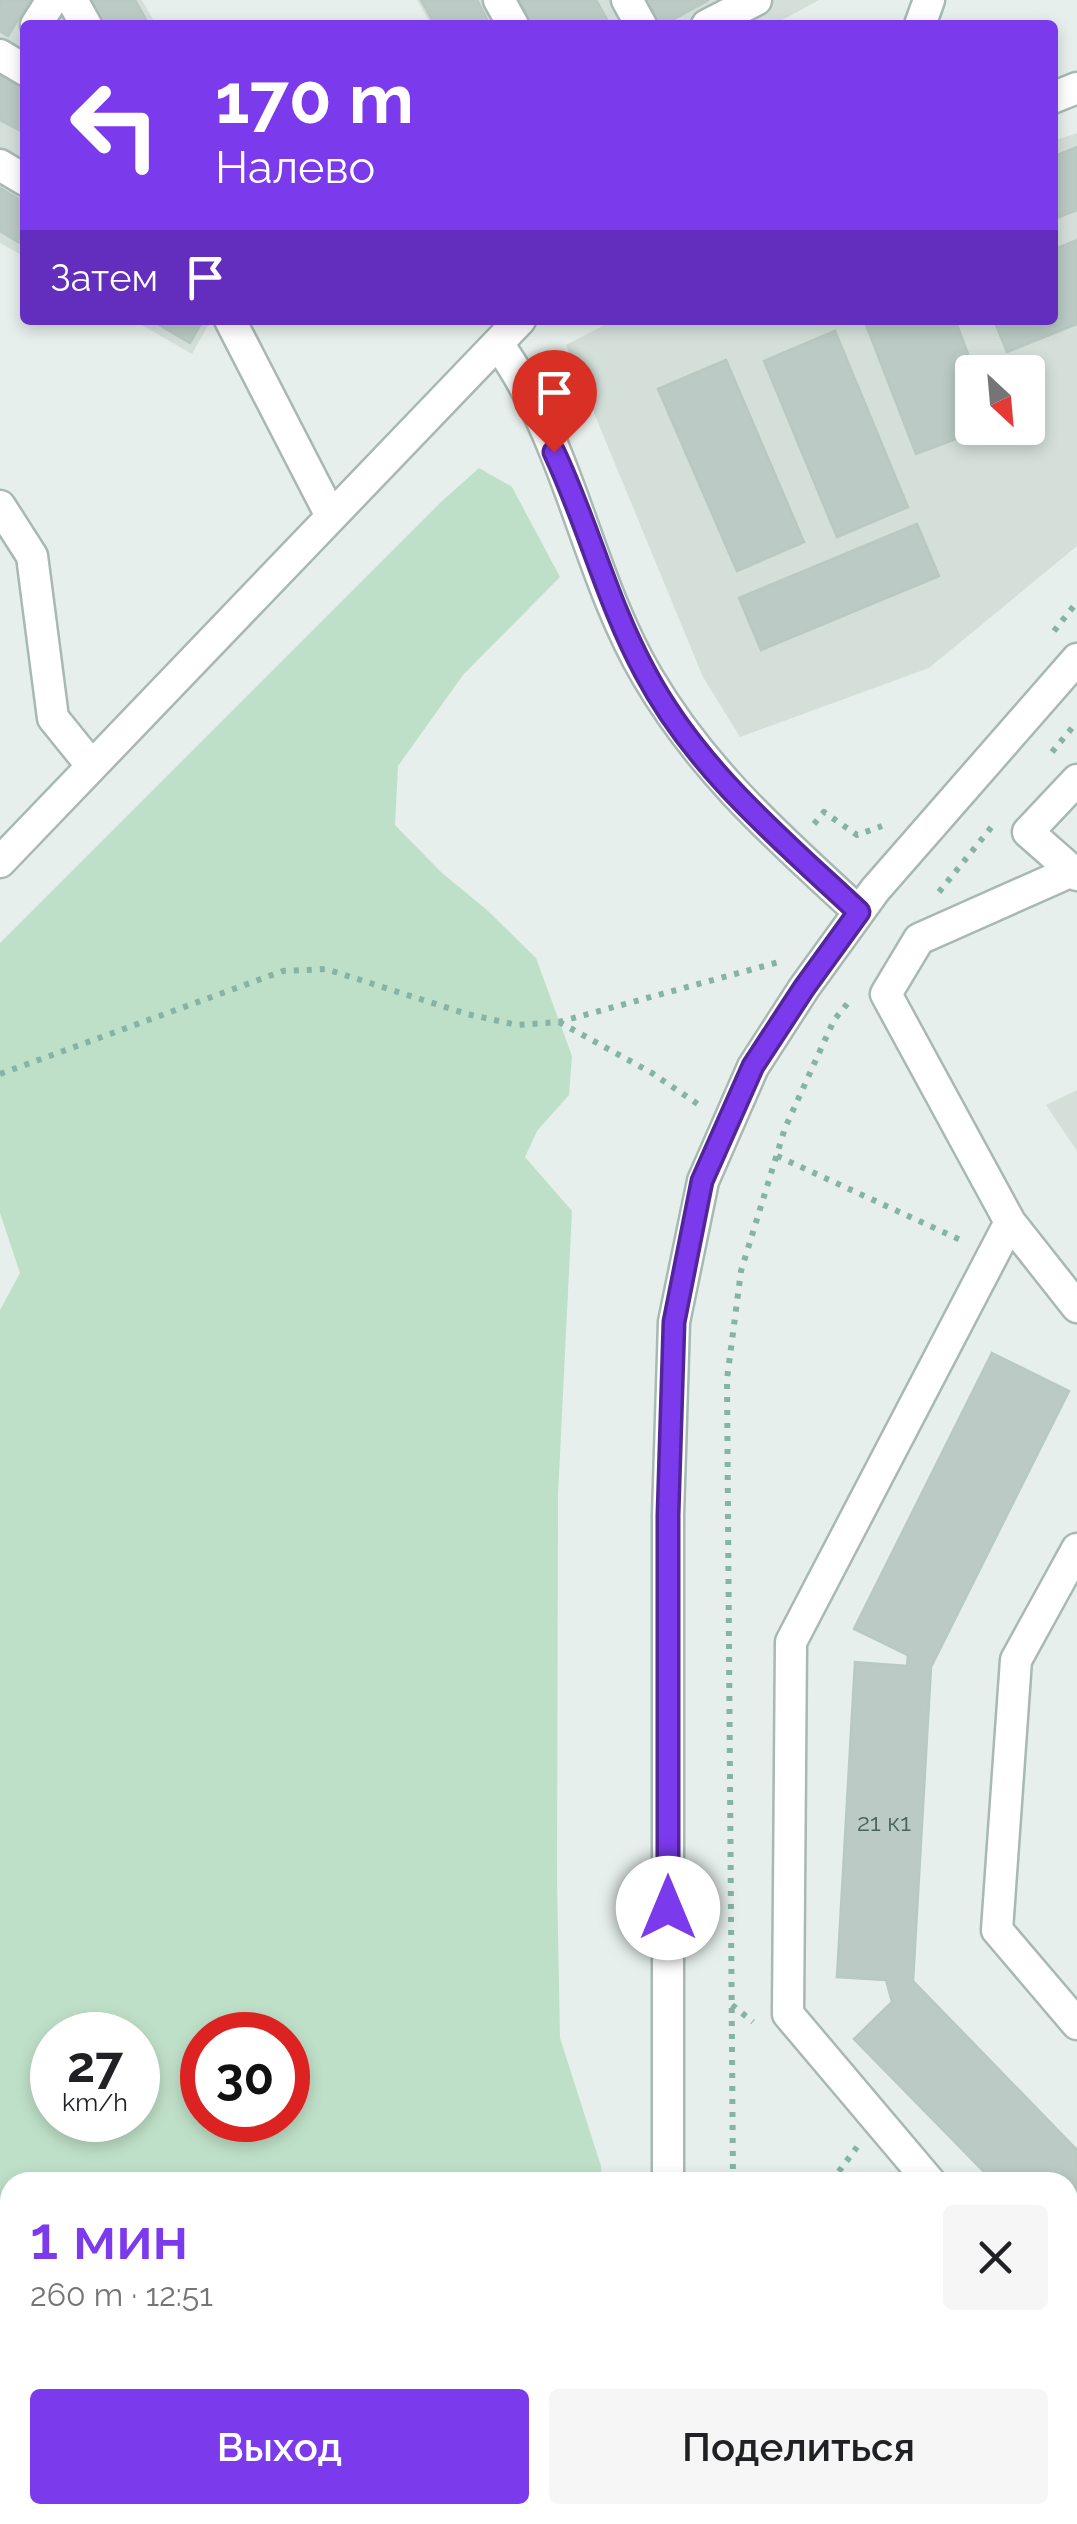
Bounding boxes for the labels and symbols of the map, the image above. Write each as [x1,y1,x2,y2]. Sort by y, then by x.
pin [512,350,597,453]
north arrow [955,355,1045,445]
house number: 21 к1 [857,1807,911,1837]
position arrow [616,1856,720,1960]
speed limit sign: 30 [180,2012,310,2142]

